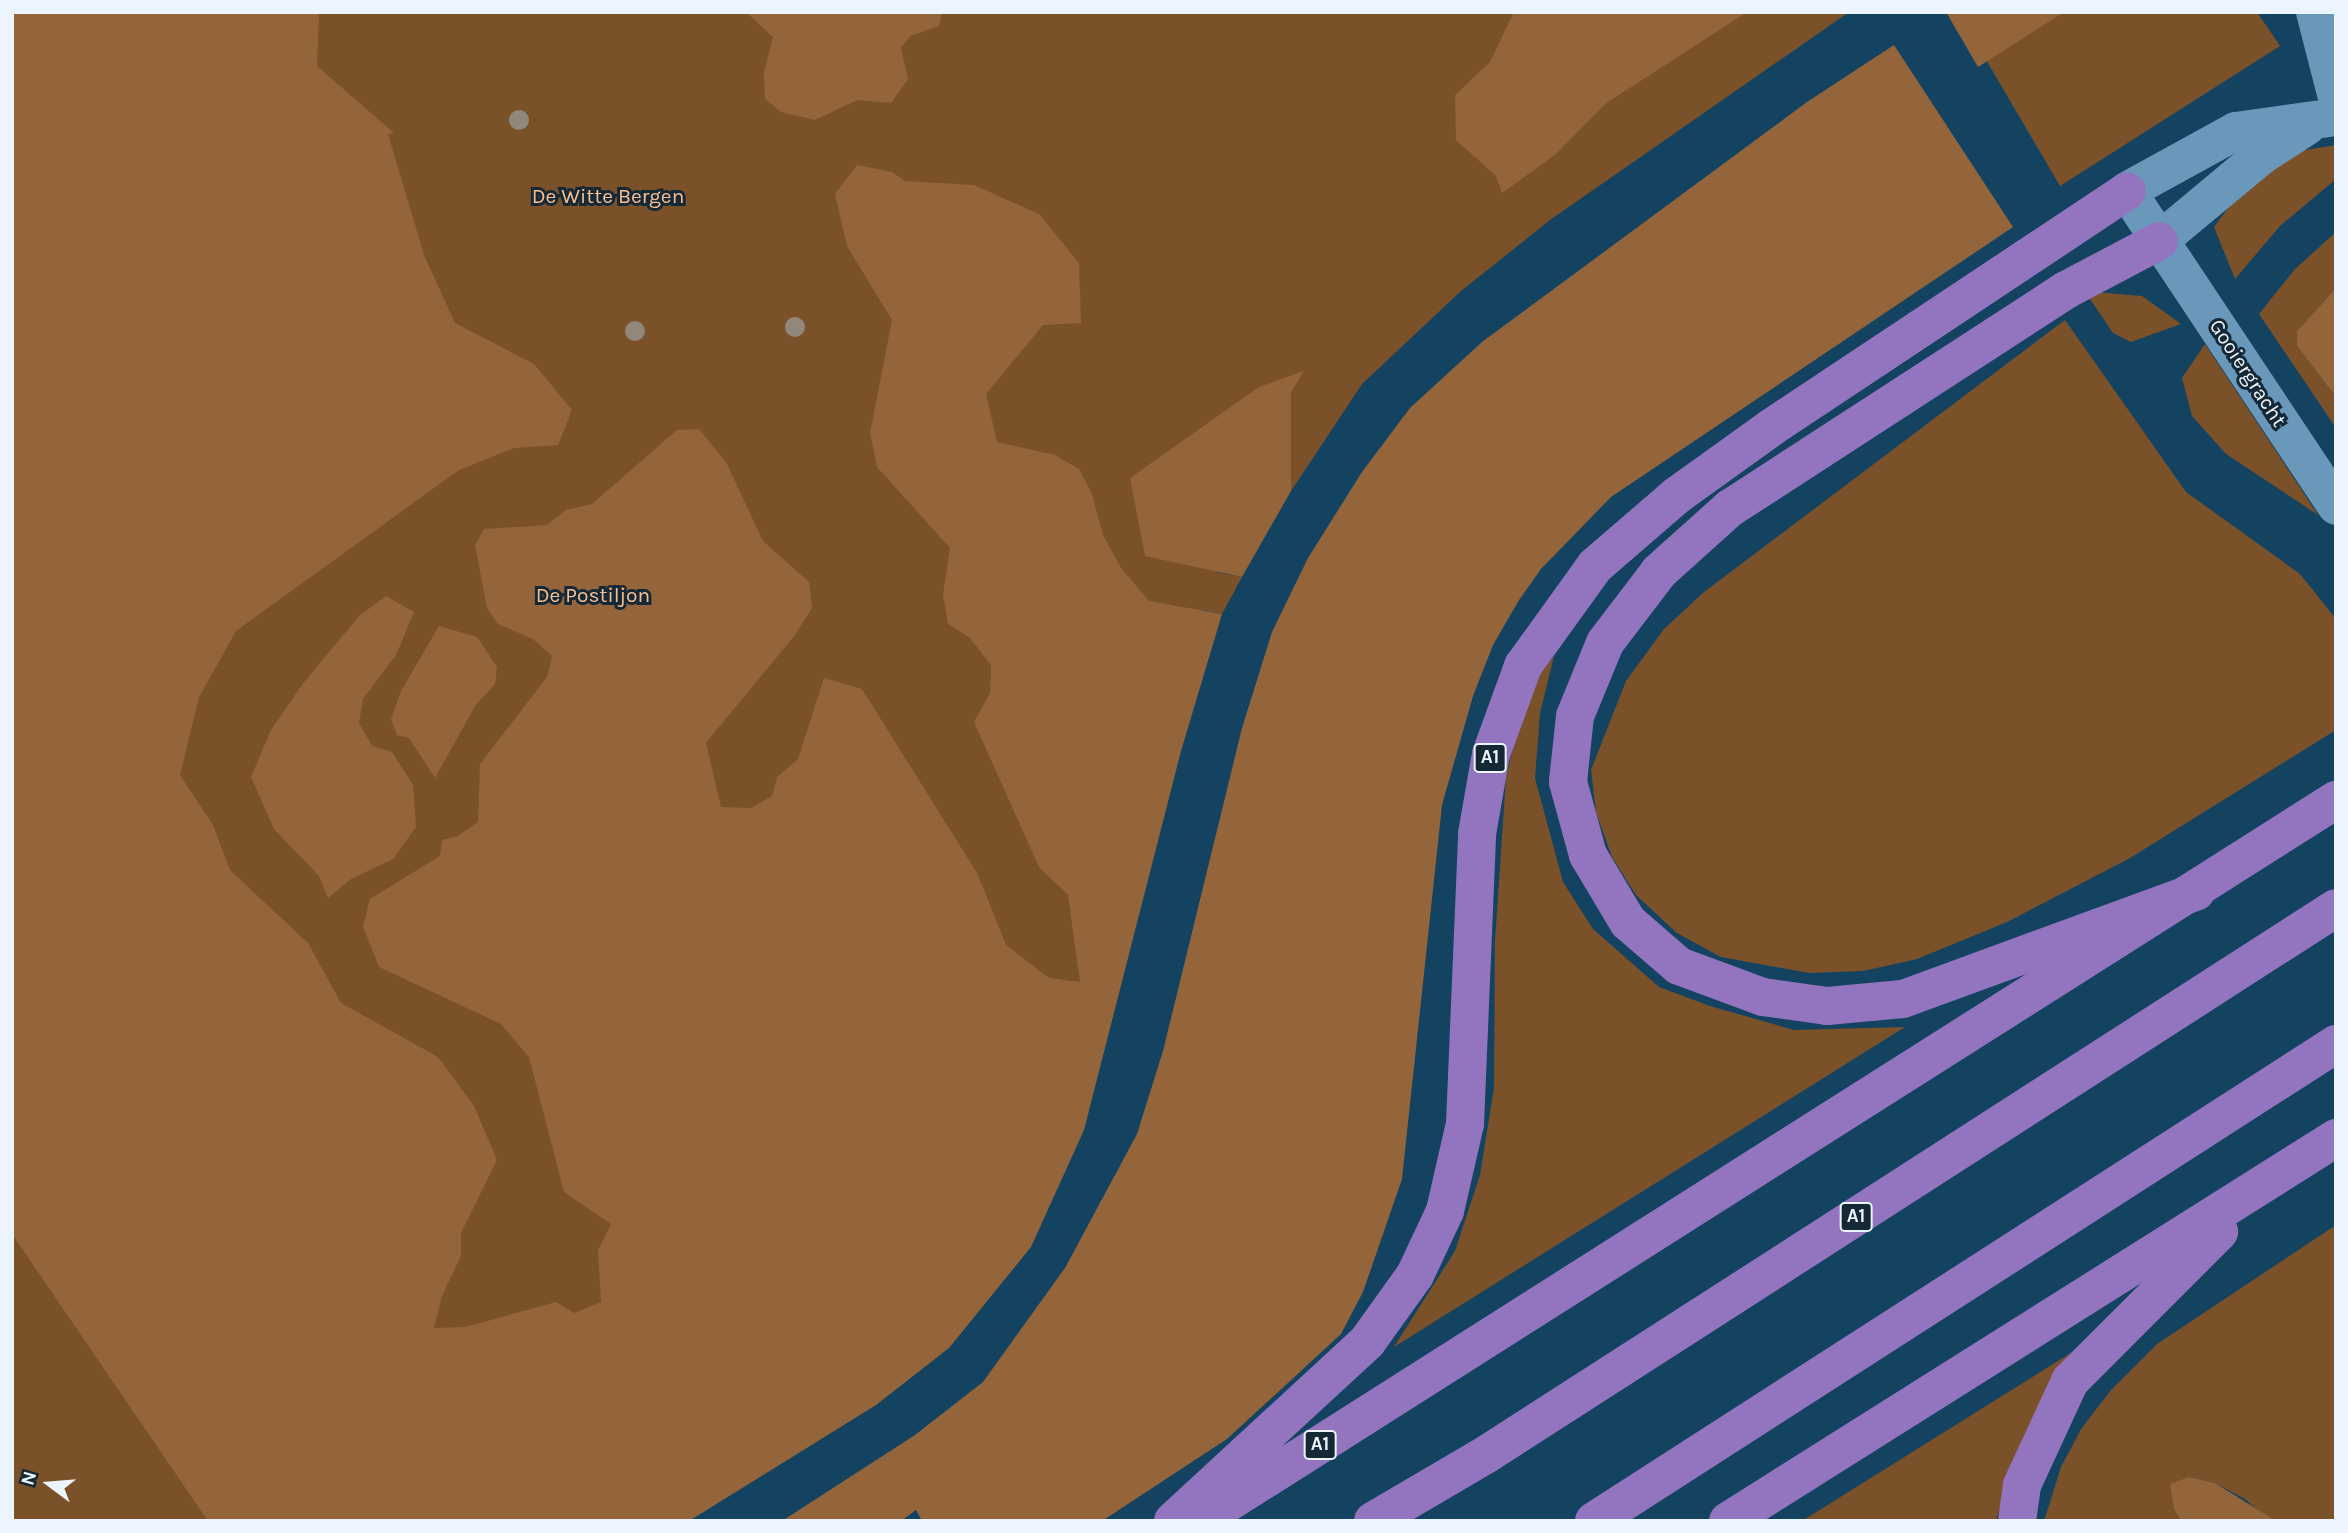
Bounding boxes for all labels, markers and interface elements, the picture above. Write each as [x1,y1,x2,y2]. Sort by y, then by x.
park label: De Witte Bergen [532,183,684,209]
street label: Gooiergracht [2204,314,2292,432]
park label: De Postiljon [536,582,650,608]
road number: A1 [1472,743,1508,774]
road number: A1 [1839,1202,1874,1232]
road number: A1 [1302,1429,1338,1460]
north arrow [14,1449,84,1519]
text: N [16,1469,41,1488]

